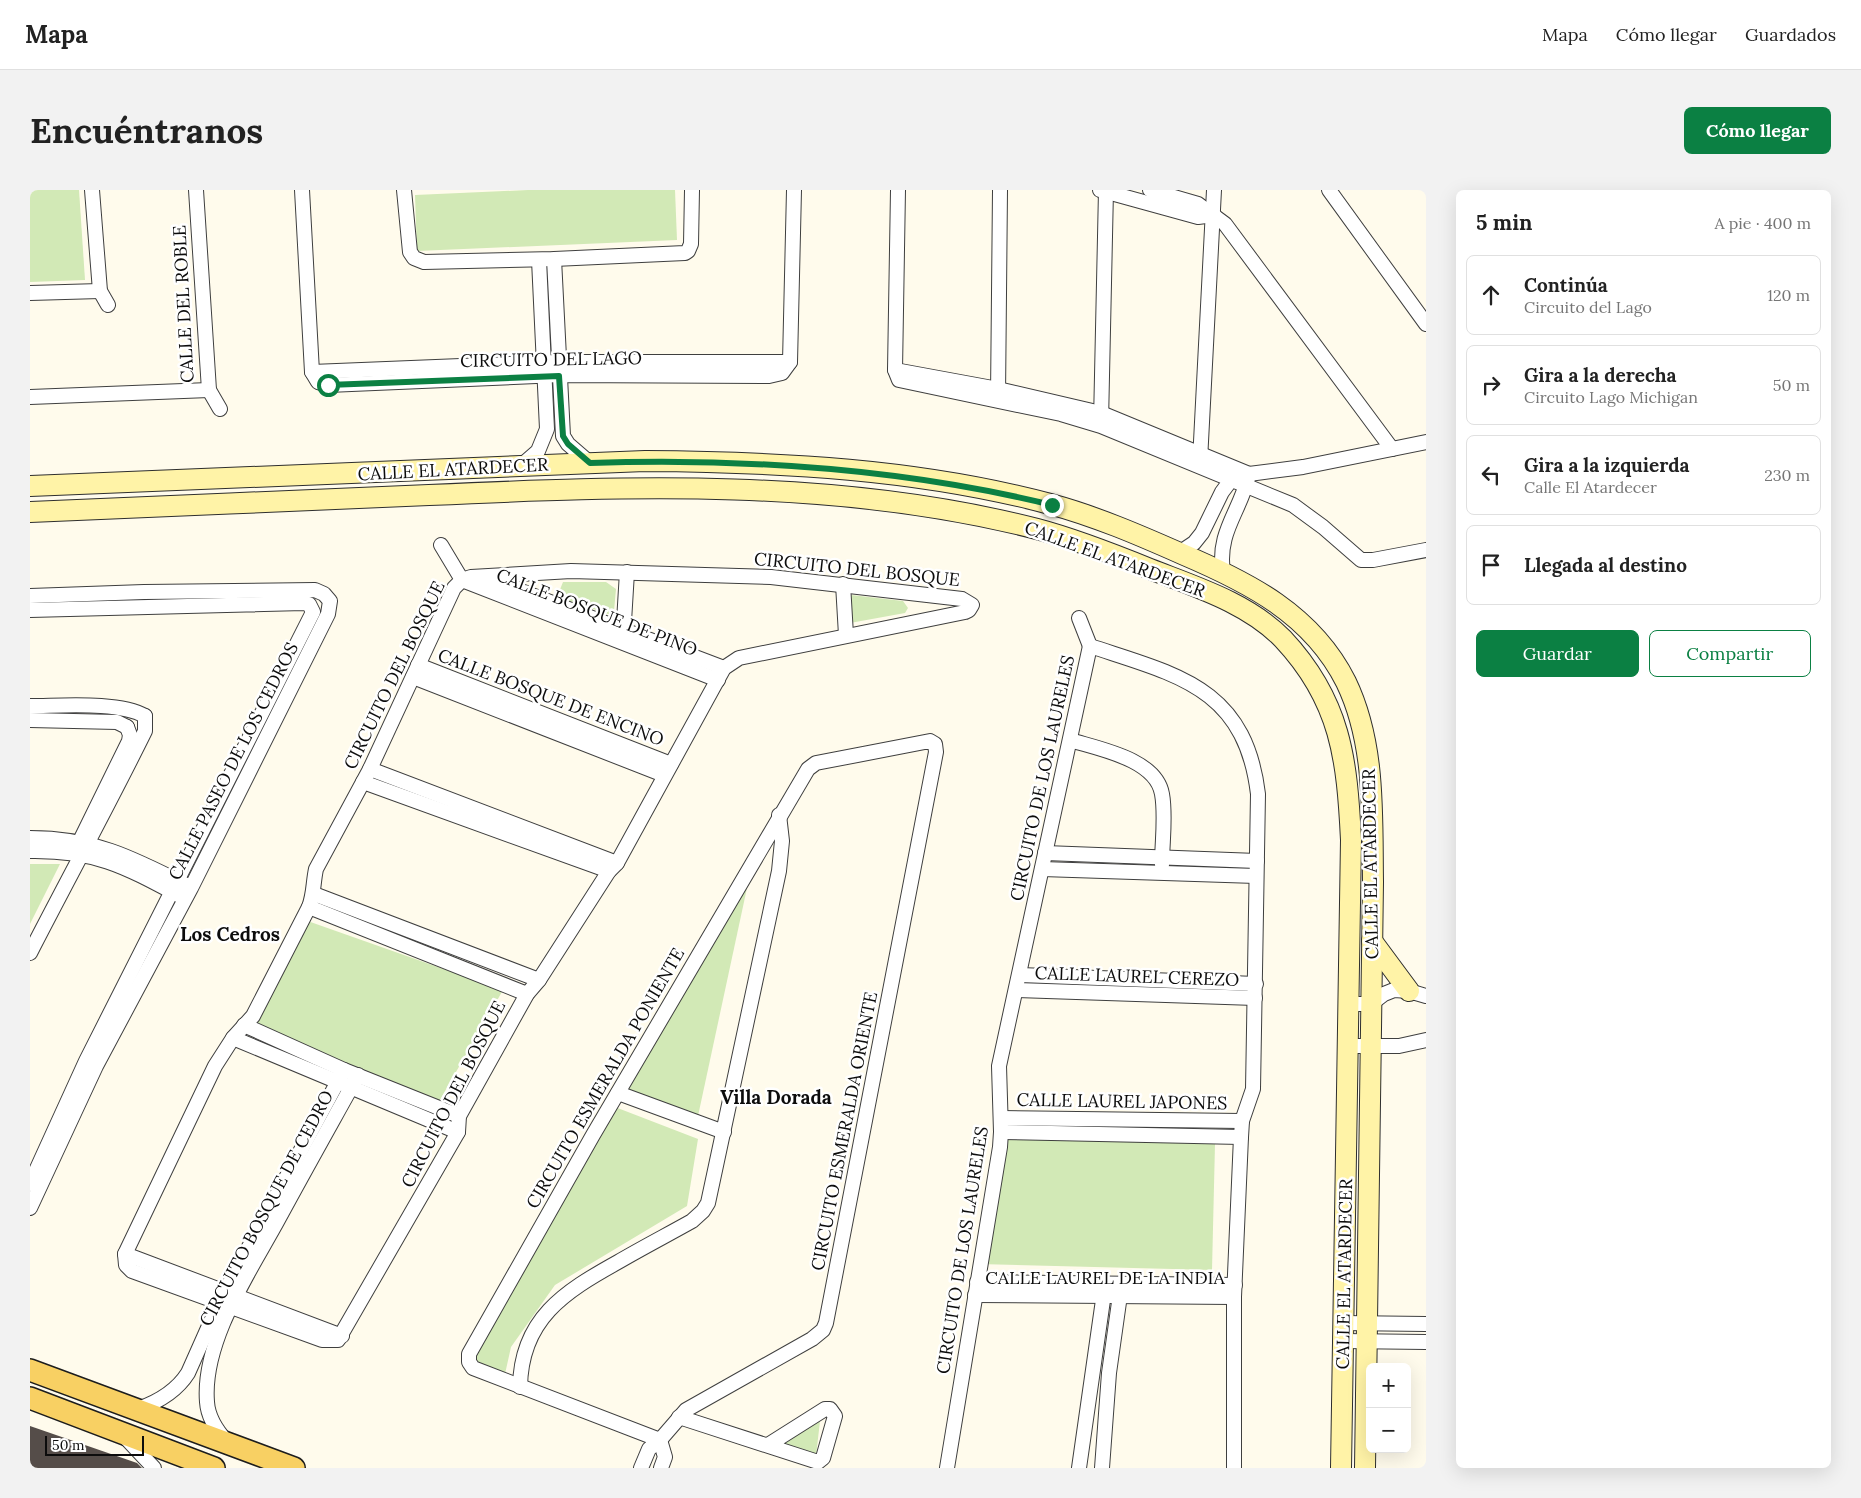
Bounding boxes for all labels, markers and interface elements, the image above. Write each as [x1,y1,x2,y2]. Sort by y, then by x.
text: Mapa [25,19,88,50]
text: Mapa [1542,23,1588,46]
text: Cómo llegar [1616,23,1717,46]
text: Guardados [1745,23,1836,46]
button: Cómo llegar [1684,107,1831,154]
text: Encuéntranos [30,108,263,153]
text: 5 min [1476,209,1532,236]
text: A pie · 400 m [1715,213,1811,233]
street label: CALLE DEL ROBLE [167,224,199,384]
text: Continúa [1524,273,1608,297]
icon: ahead [1477,281,1505,309]
text: 120 m [1767,285,1810,305]
text: Circuito del Lago [1524,297,1652,317]
street label: CIRCUITO DEL LAGO [460,346,642,372]
text: Gira a la derecha [1524,363,1677,387]
icon: right [1477,371,1505,399]
route start [317,374,340,397]
text: 50 m [1773,375,1810,395]
text: Circuito Lago Michigan [1524,387,1698,407]
street label: CALLE EL ATARDECER [357,452,550,485]
text: Gira a la izquierda [1524,453,1690,477]
icon: left [1477,461,1505,489]
text: 230 m [1764,465,1810,485]
text: Calle El Atardecer [1524,477,1657,497]
route end [1041,494,1064,517]
street label: CALLE EL ATARDECER [1021,516,1209,603]
street label: CIRCUITO DEL BOSQUE [753,547,961,591]
icon: arrive [1477,551,1505,579]
text: Llegada al destino [1524,553,1687,577]
street label: CALLE BOSQUE DE PINO [493,563,701,661]
street label: CIRCUITO DEL BOSQUE [338,577,450,773]
button: Guardar [1476,630,1639,677]
button: Compartir [1649,630,1811,677]
street label: CALLE PASEO DE LOS CEDROS [163,638,303,884]
street label: CALLE BOSQUE DE ENCINO [435,643,667,751]
street label: CIRCUITO DE LOS LAURELES [1005,653,1079,903]
street label: CALLE EL ATARDECER [1357,768,1383,960]
district label: Los Cedros [180,922,280,946]
street label: CIRCUITO ESMERALDA PONIENTE [521,944,689,1212]
street label: CALLE LAUREL CEREZO [1034,961,1240,991]
street label: CIRCUITO ESMERALDA ORIENTE [806,990,882,1272]
street label: CIRCUITO DEL BOSQUE [396,997,510,1191]
district label: Villa Dorada [720,1085,832,1109]
street label: CIRCUITO BOSQUE DE CEDRO [194,1086,338,1330]
street label: CALLE LAUREL JAPONES [1016,1088,1228,1114]
street label: CIRCUITO DE LOS LAURELES [931,1124,993,1376]
street label: CALLE EL ATARDECER [1331,1178,1357,1370]
street label: CALLE LAUREL DE LA INDIA [985,1266,1225,1289]
map controls [1366,1363,1411,1453]
button: + [1366,1363,1411,1408]
button: − [1366,1408,1411,1453]
scale bar [45,1433,144,1456]
text: 50 m [52,1436,85,1454]

